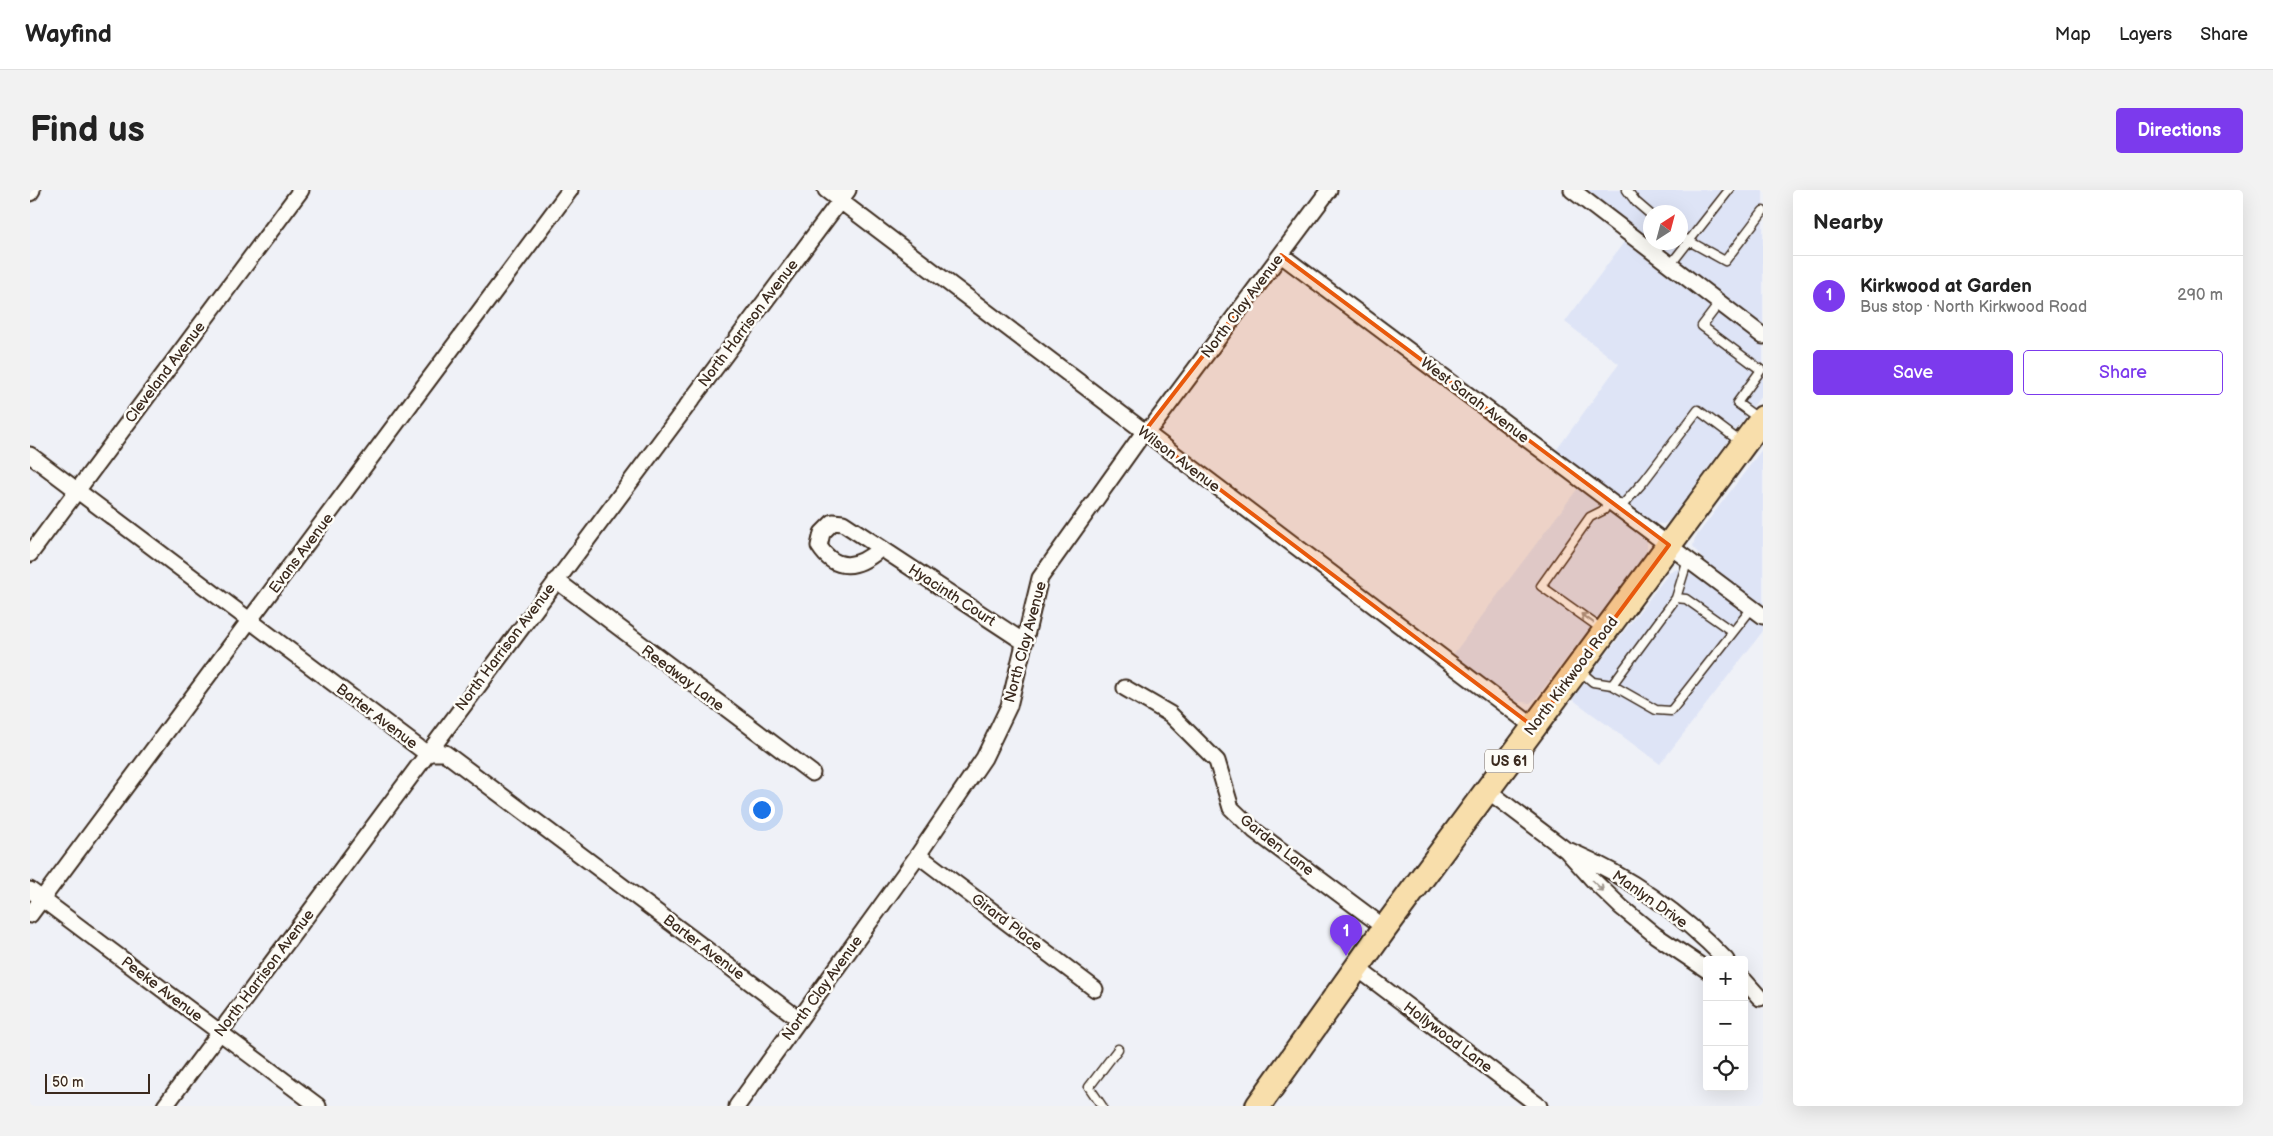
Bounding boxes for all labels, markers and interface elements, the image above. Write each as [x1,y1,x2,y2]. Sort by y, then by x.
text: Wayfind [25,20,112,49]
text: Map [2055,24,2091,45]
text: Layers [2119,24,2172,45]
text: Share [2200,24,2248,45]
button: Directions [2116,108,2243,153]
text: Find us [30,109,145,152]
north arrow [1643,205,1688,250]
text: Nearby [1813,210,1883,235]
street label: North Clay Avenue [1197,251,1288,362]
street label: North Harrison Avenue [694,256,803,391]
text: Kirkwood at Garden [1860,275,2032,298]
text: 1 [1826,286,1832,305]
text: 290 m [2177,286,2223,305]
text: Bus stop · North Kirkwood Road [1860,298,2087,317]
street label: Cleveland Avenue [121,318,210,427]
button: Save [1813,350,2013,395]
button: Share [2023,350,2223,395]
street label: West Sarah Avenue [1417,353,1533,448]
street label: Wilson Avenue [1134,422,1224,497]
street label: Evans Avenue [265,509,338,597]
street label: Hyacinth Court [904,560,999,631]
street label: North Clay Avenue [1000,579,1051,705]
street label: North Harrison Avenue [451,580,560,715]
street label: North Kirkwood Road [1520,613,1622,740]
one-way arrow [1580,613,1594,623]
street label: Reedway Lane [638,641,728,716]
street label: Barter Avenue [332,680,421,753]
road number: US 61 [1485,750,1533,772]
your location [749,797,775,823]
street label: Garden Lane [1236,811,1318,880]
street label: Manlyn Drive [1608,866,1691,932]
one-way arrow [1592,880,1605,892]
street label: Girard Place [967,889,1046,955]
street label: North Harrison Avenue [210,906,319,1041]
street label: Barter Avenue [659,911,748,984]
pin: 1 [1330,915,1362,956]
street label: North Clay Avenue [778,932,867,1044]
street label: Peeke Avenue [117,953,206,1026]
map controls [1703,956,1748,1091]
button: + [1703,956,1748,1001]
street label: Hollywood Lane [1399,998,1496,1077]
button: − [1703,1001,1748,1046]
button: locate [1703,1046,1748,1091]
scale bar [45,1071,150,1094]
text: 50 m [52,1074,84,1091]

